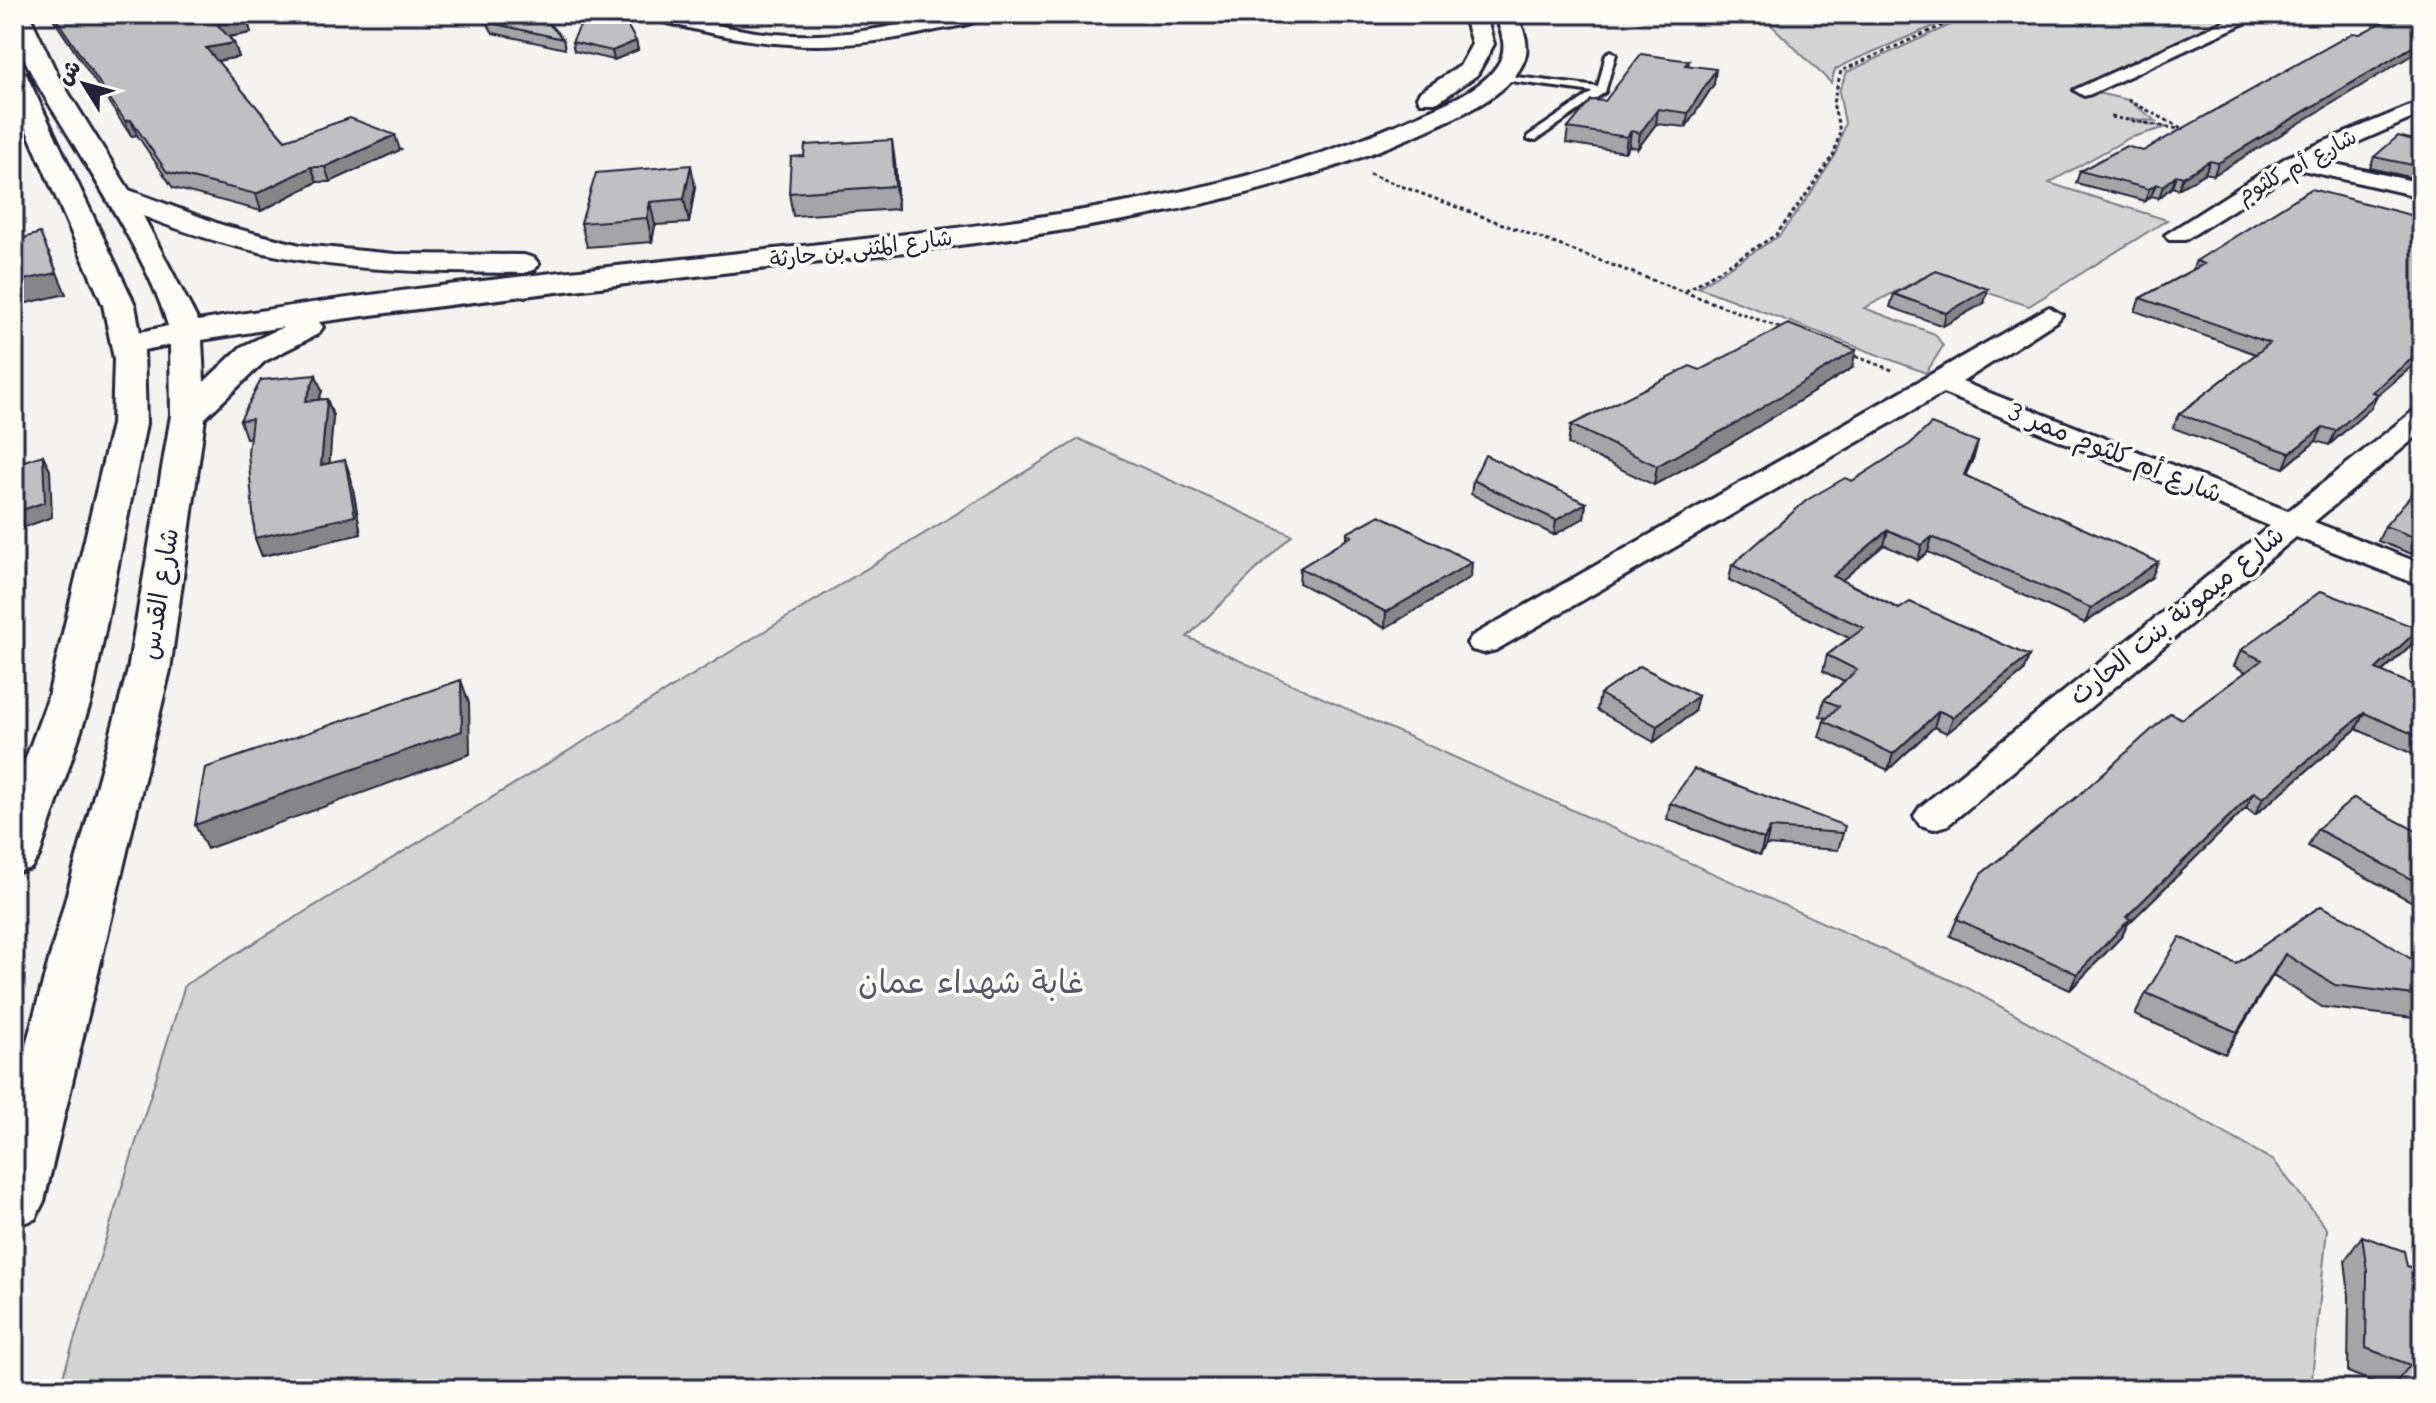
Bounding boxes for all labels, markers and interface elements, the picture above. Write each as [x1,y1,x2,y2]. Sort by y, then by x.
north arrow [44,44,124,124]
text: ش [51,55,86,90]
street label: شارع أم كلثوم [2232,123,2363,212]
street label: شارع المثنى بن حارثة [768,225,954,275]
street label: شارع أم كلثوم ممر 3 [2002,395,2227,513]
street label: شارع ميمونة بنت الحارث [2064,520,2292,713]
street label: شارع القدس [135,526,187,662]
park label: غابة شهداء عمان [858,964,1084,1001]

